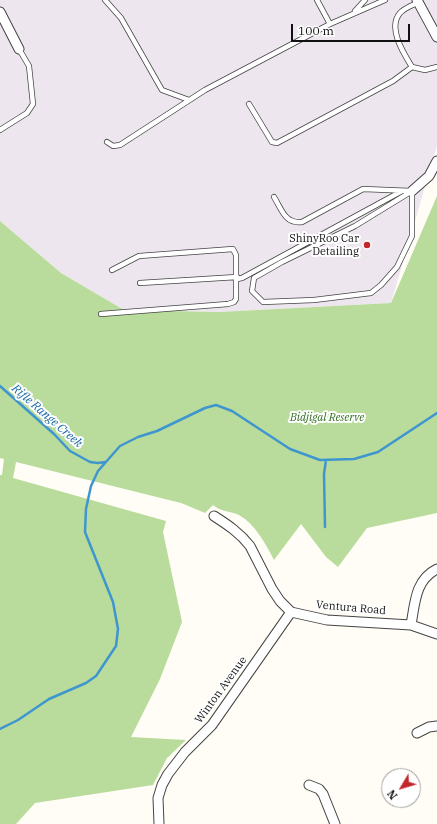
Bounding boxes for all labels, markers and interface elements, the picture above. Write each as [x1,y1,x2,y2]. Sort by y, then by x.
scale bar [293,16,412,42]
text: 100 m [298,23,334,38]
place label: ShinyRoo Car Detailing [289,232,359,258]
marker: ShinyRoo Car Detailing [362,240,372,250]
water label: Rifle Range Creek [9,381,85,451]
park label: Bidjigal Reserve [290,411,364,425]
street label: Ventura Road [316,598,386,618]
street label: Winton Avenue [192,654,250,726]
north arrow [381,768,421,808]
text: N [384,787,401,803]

